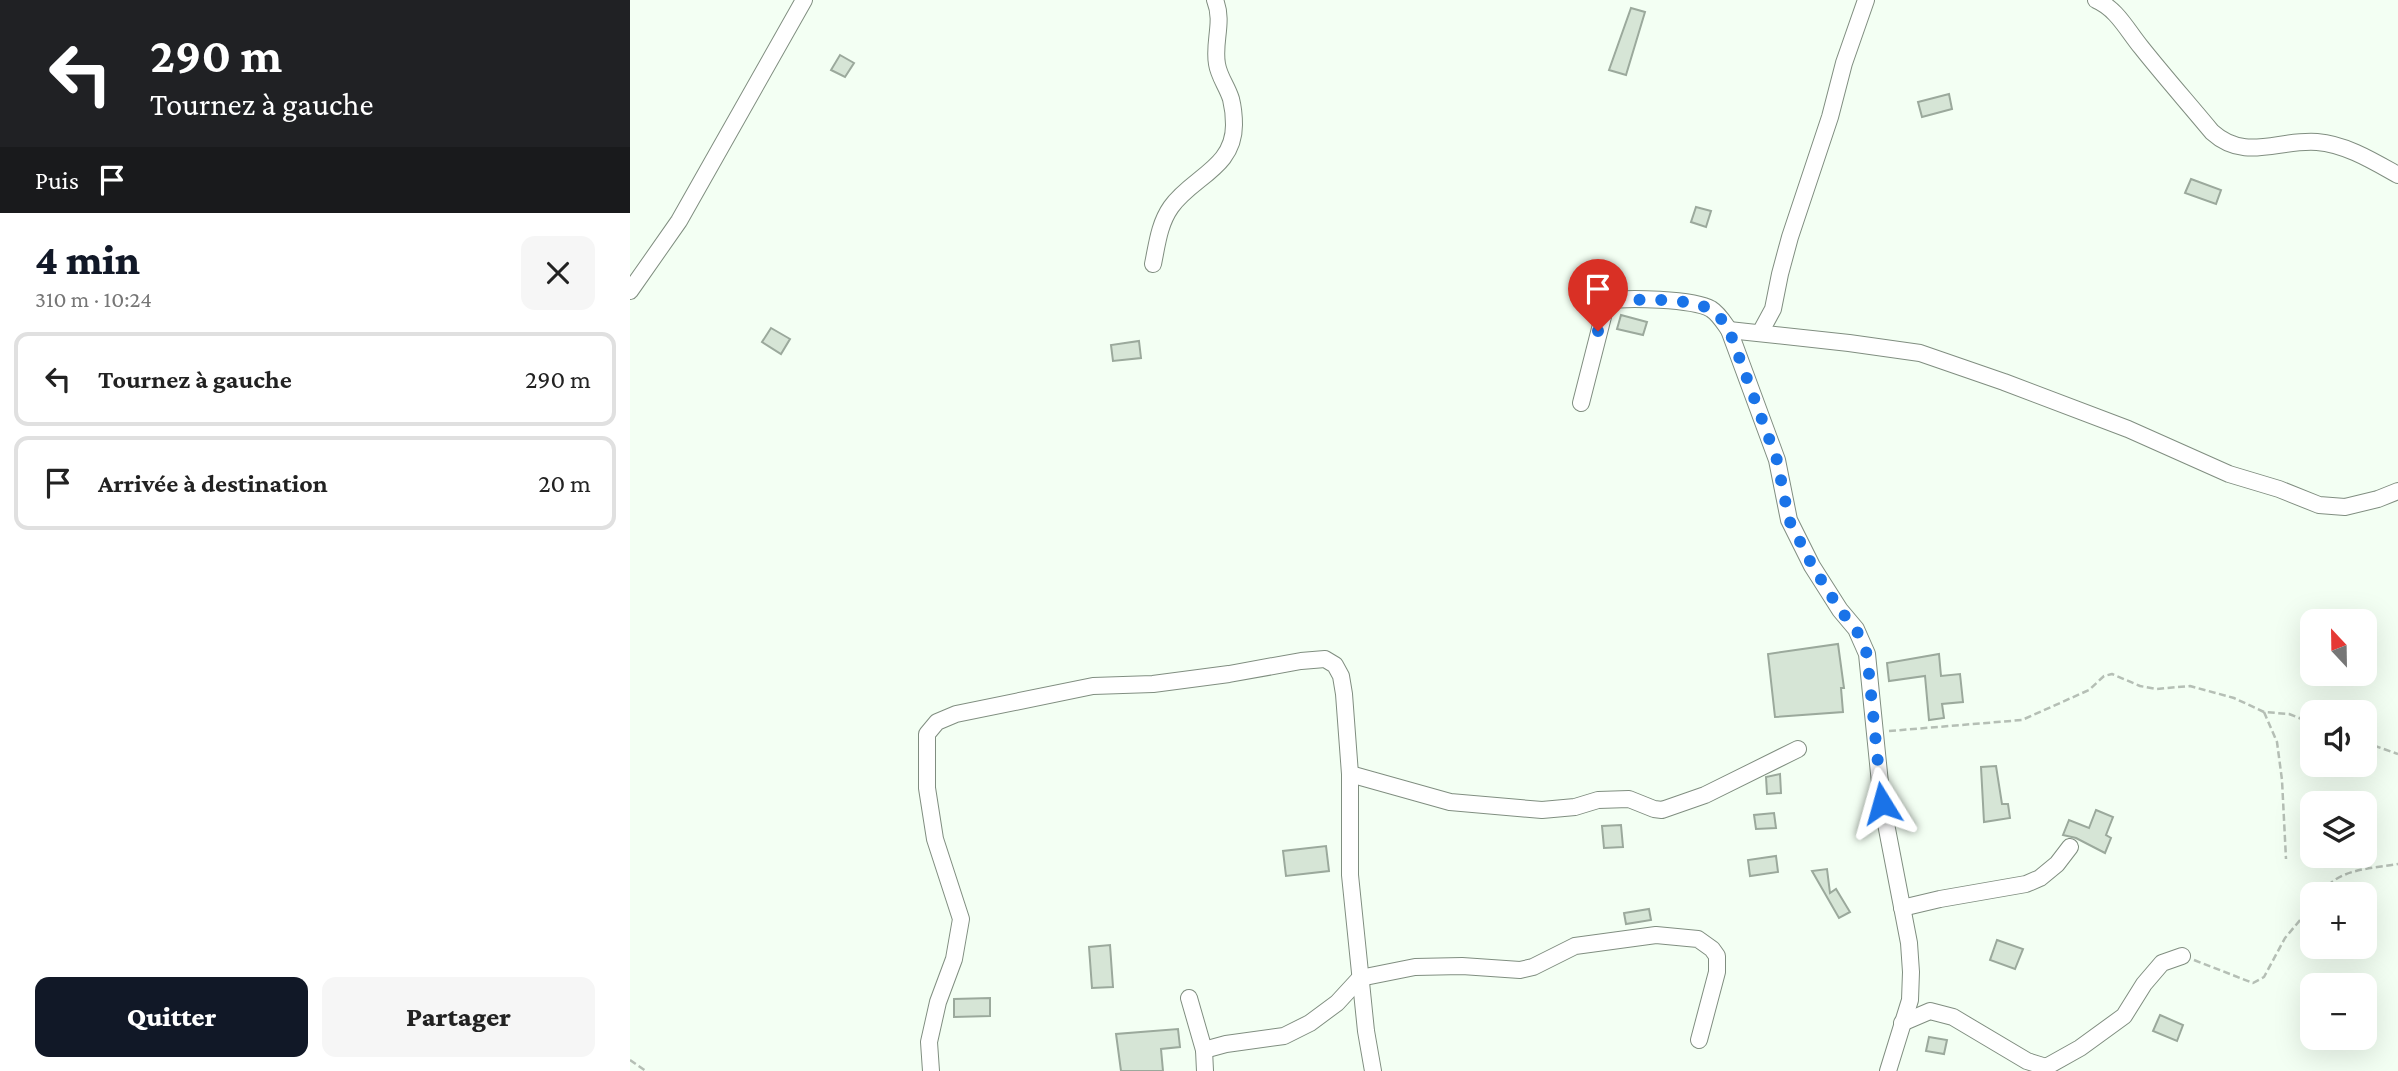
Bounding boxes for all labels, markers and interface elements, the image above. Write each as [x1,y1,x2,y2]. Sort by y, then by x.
icon: left [35,28,126,119]
text: 290 m [150,28,282,83]
text: Tournez à gauche [150,86,373,122]
icon: arrive [93,161,131,199]
text: Puis [35,166,79,195]
text: 4 min [35,236,140,283]
button: close [521,236,595,310]
pin [1568,259,1628,331]
icon: arrive [1579,270,1617,308]
text: 310 m · 10:24 [35,286,152,312]
icon: left [39,360,77,398]
text: Tournez à gauche [98,365,292,394]
text: 290 m [525,365,591,394]
icon: arrive [39,464,77,502]
text: Arrivée à destination [98,469,328,498]
text: 20 m [538,469,591,498]
north arrow [2300,609,2376,686]
map controls [2300,609,2377,1050]
button: sound [2300,700,2377,777]
position arrow [1845,766,1919,840]
button: layers [2300,791,2377,868]
button: + [2300,882,2377,959]
button: − [2300,973,2377,1050]
button: Quitter [35,977,308,1057]
button: Partager [322,977,595,1057]

